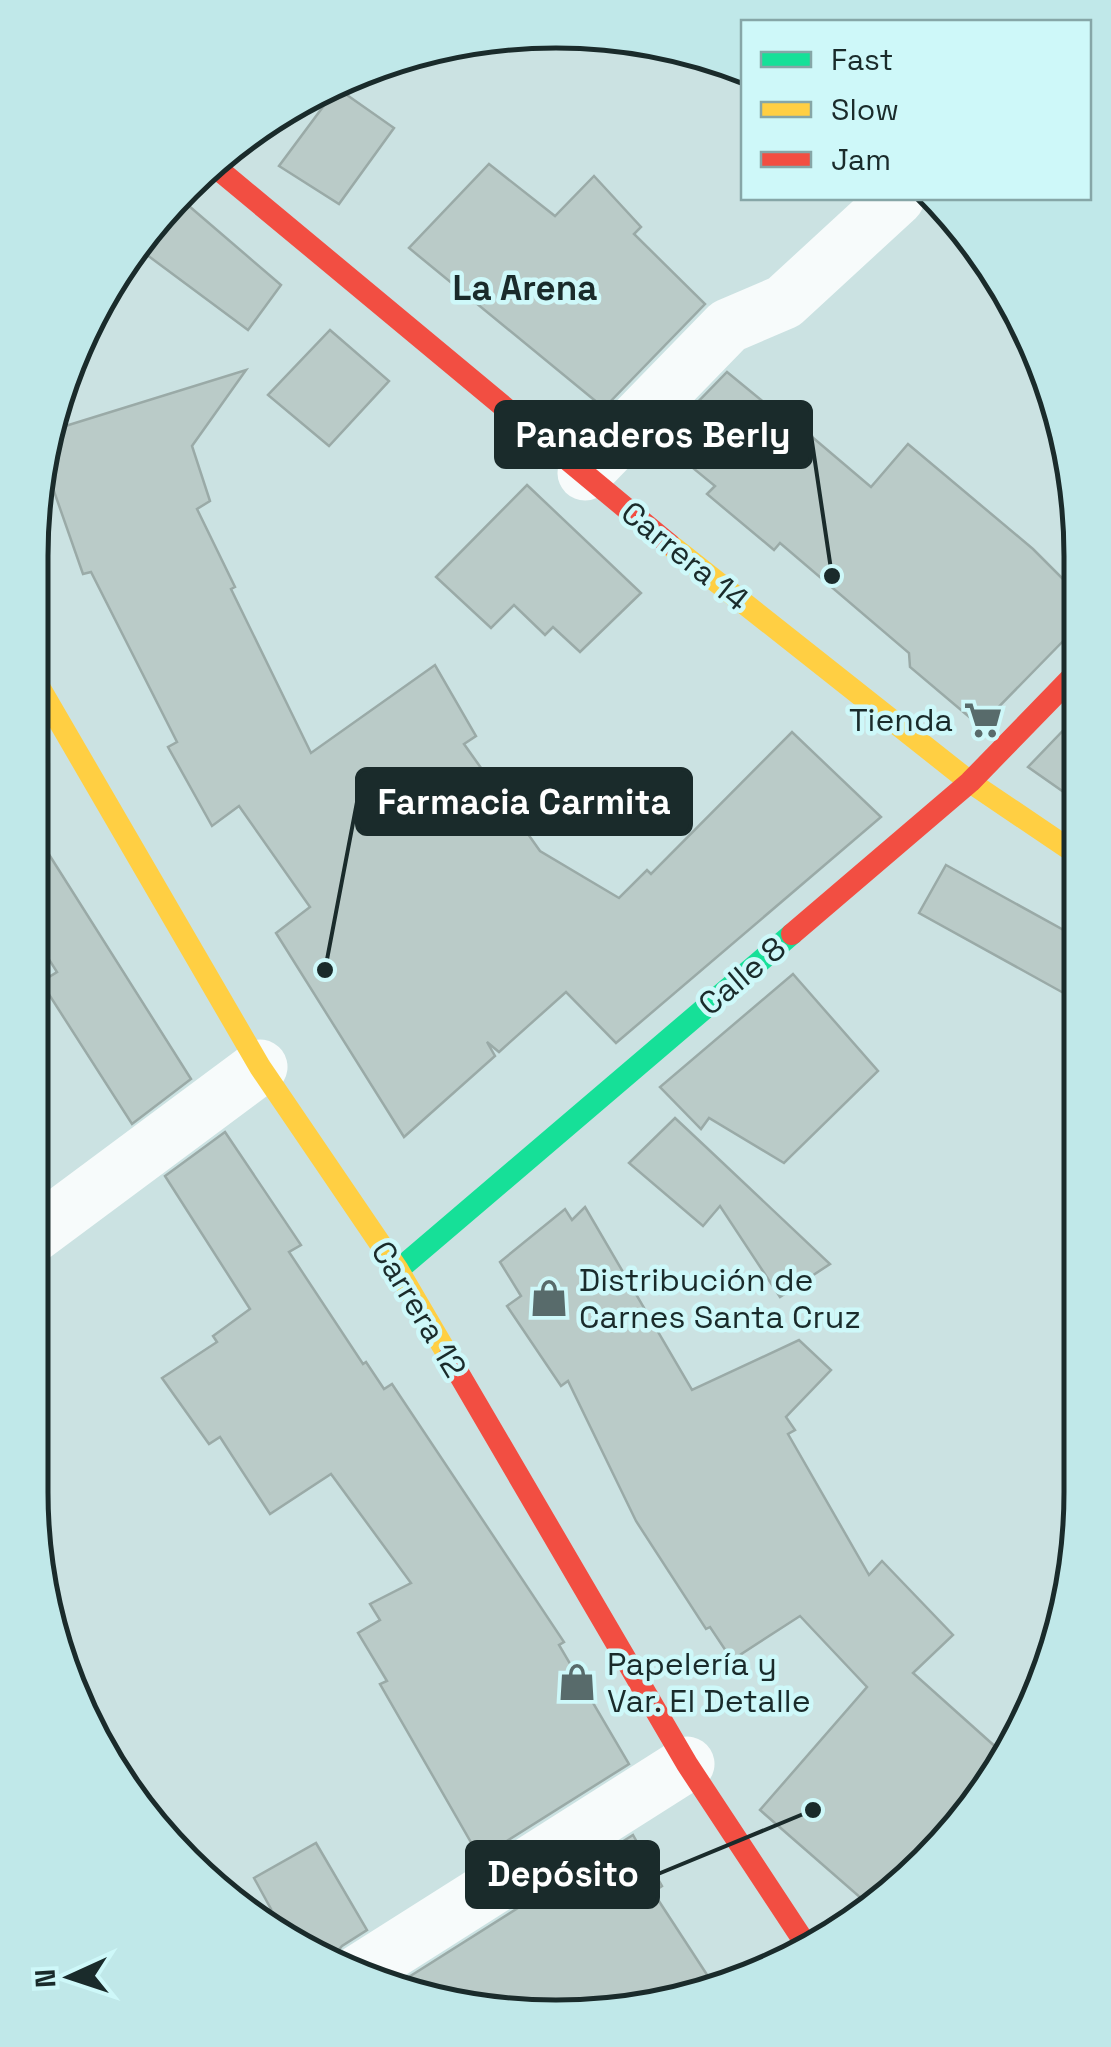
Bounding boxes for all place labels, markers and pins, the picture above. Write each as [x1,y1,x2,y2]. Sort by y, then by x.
callout: Panaderos Berly [496,402,811,467]
supermarket icon: Tienda [962,699,1004,741]
place label: Tienda [849,700,953,740]
callout: Farmacia Carmita [357,769,691,834]
place label: Distribución de Carnes Santa Cruz [579,1260,861,1337]
shop icon: Distribución de Carnes Santa Cruz [528,1277,570,1319]
place label: Papelería y Var. El Detalle [607,1644,811,1721]
shop icon: Papelería y Var. El Detalle [556,1661,598,1703]
callout: Depósito [467,1842,658,1907]

